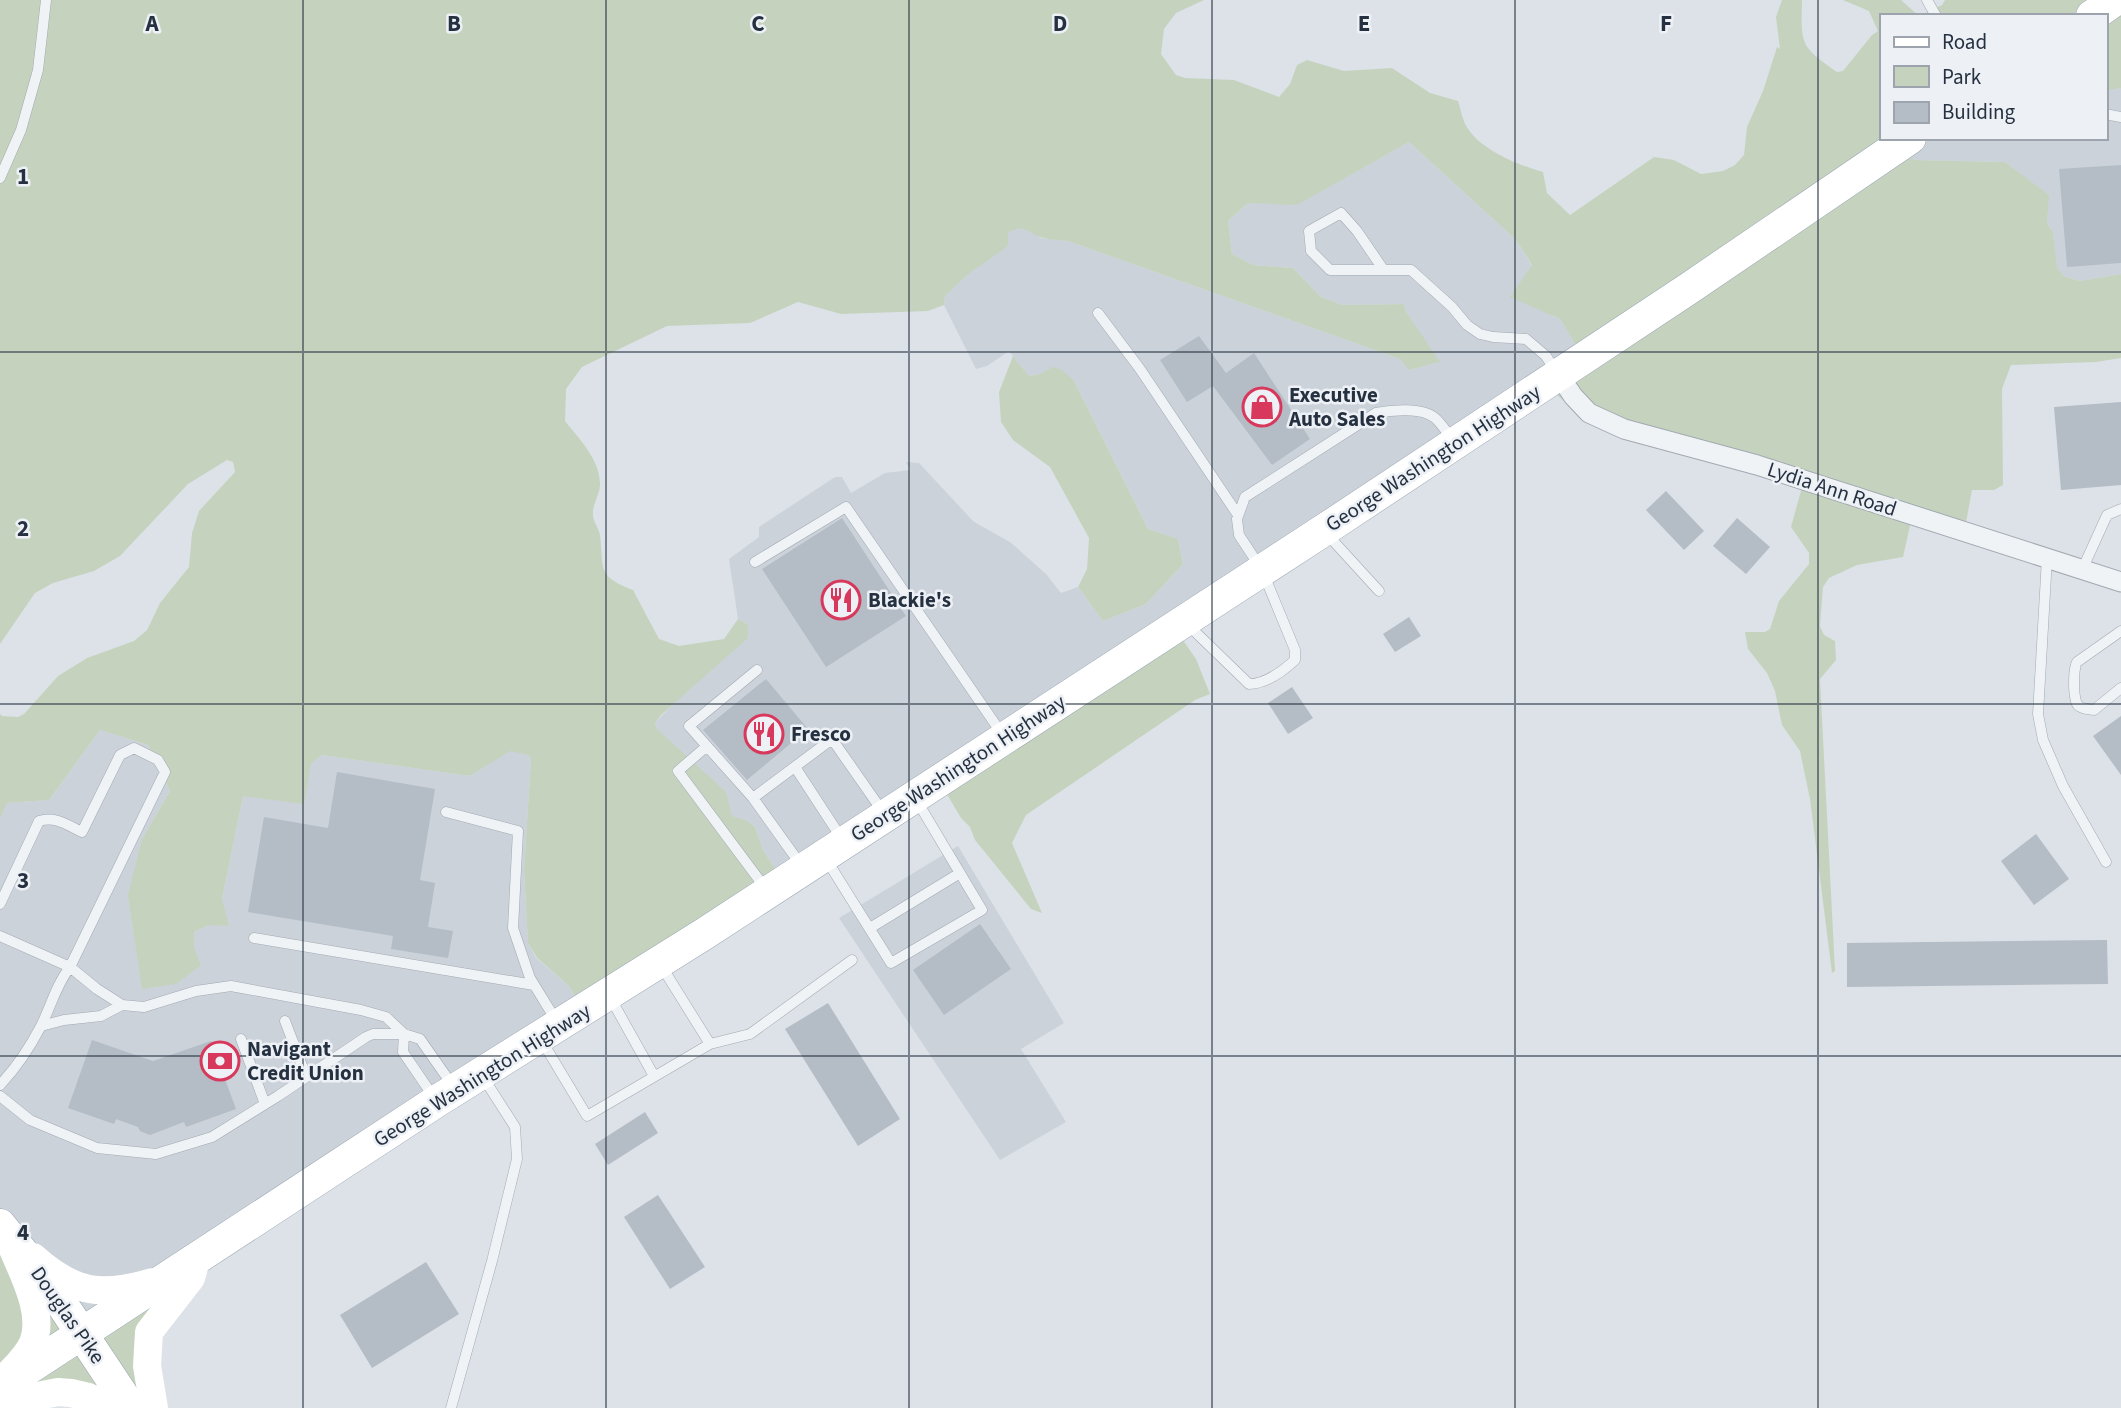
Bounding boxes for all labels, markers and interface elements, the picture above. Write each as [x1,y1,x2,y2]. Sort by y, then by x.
text: A [144,7,159,40]
text: B [447,7,461,40]
text: C [751,7,765,40]
text: D [1053,7,1067,40]
text: E [1358,7,1370,40]
text: F [1660,7,1672,40]
legend [1880,14,2107,140]
text: Road [1942,27,1987,57]
text: Park [1942,62,1982,92]
text: Building [1942,97,2016,127]
text: 1 [17,160,29,193]
street label: George Washington Highway [1320,377,1547,539]
place label: Executive Auto Sales [1288,380,1385,434]
shop icon: Executive Auto Sales [1241,386,1283,428]
street label: Lydia Ann Road [1763,454,1901,524]
text: 2 [17,512,29,545]
restaurant icon: Blackie's [820,579,862,621]
place label: Blackie's [868,585,951,615]
street label: George Washington Highway [845,687,1072,849]
restaurant icon: Fresco [743,713,785,755]
place label: Fresco [791,719,851,749]
text: 3 [17,864,29,897]
street label: George Washington Highway [368,996,597,1154]
place label: Navigant Credit Union [247,1034,364,1088]
bank icon: Navigant Credit Union [199,1040,241,1082]
text: 4 [17,1216,29,1249]
street label: Douglas Pike [23,1260,113,1370]

